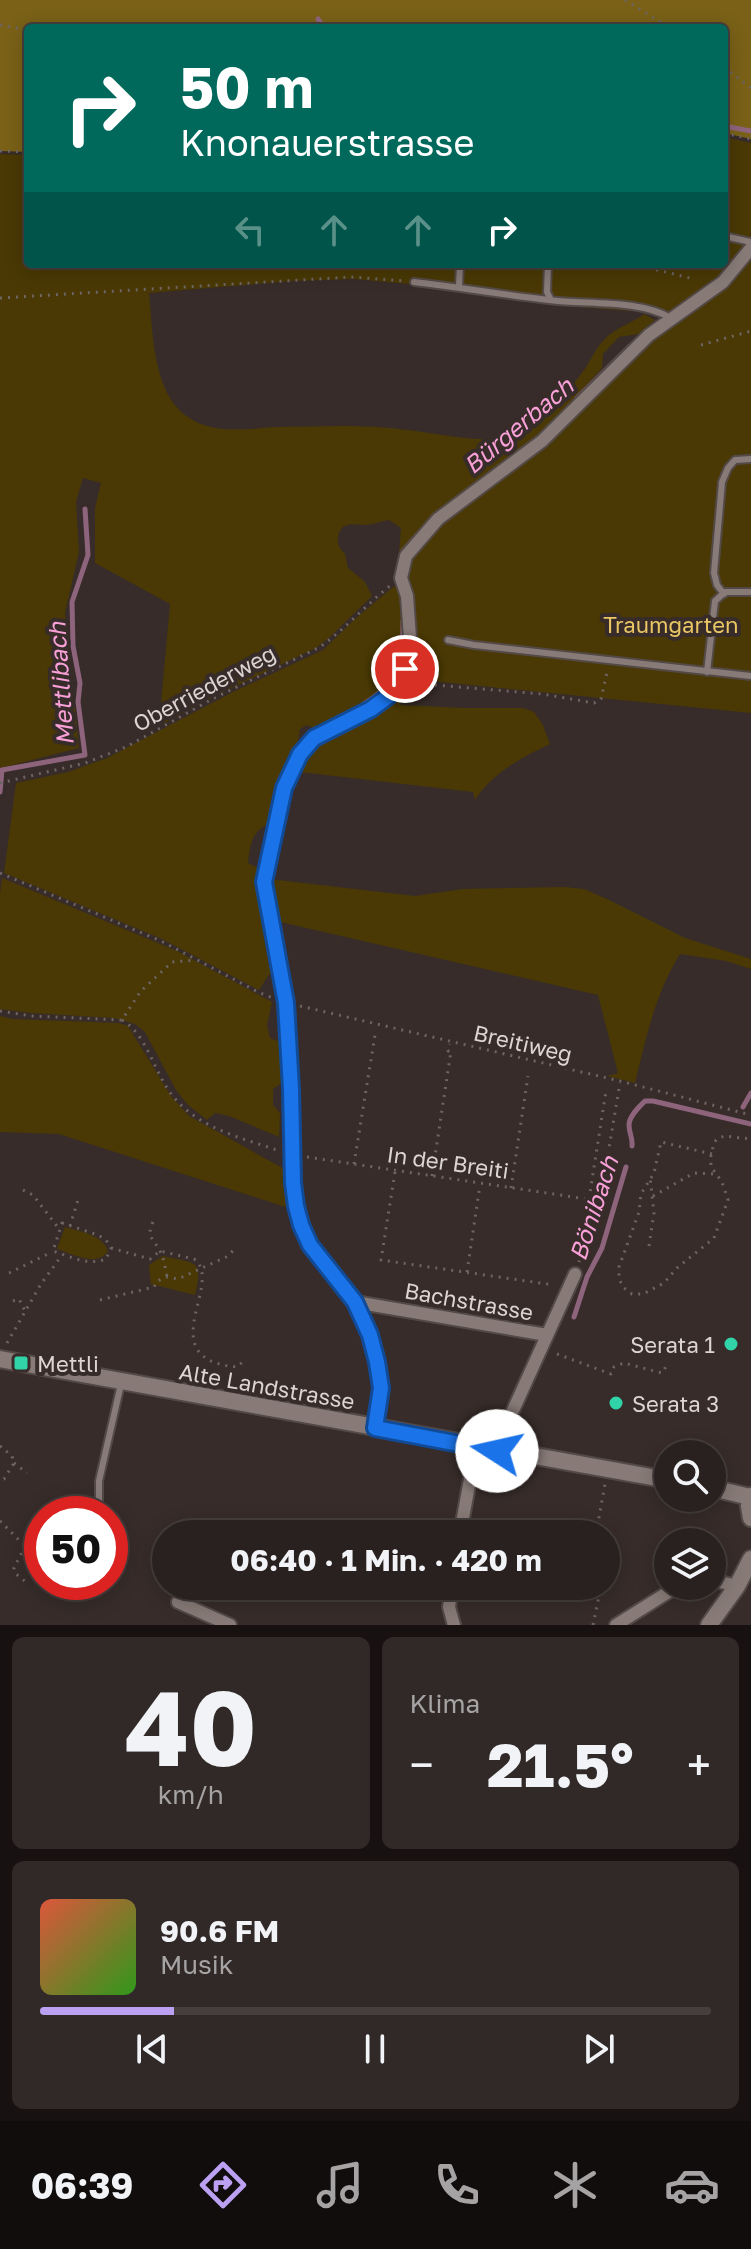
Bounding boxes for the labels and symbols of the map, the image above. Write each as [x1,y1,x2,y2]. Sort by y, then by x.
water label: Bürgerbach [457,370,580,480]
park label: Traumgarten [603,611,739,638]
water label: Mettlibach [41,620,79,747]
pin [371,635,439,703]
street label: Oberriederweg [128,639,280,737]
street label: Breitiweg [471,1019,575,1067]
street label: In der Breiti [385,1140,511,1184]
water label: Bönibach [563,1151,624,1264]
street label: Bachstrasse [403,1276,535,1326]
place label: Serata 1 [630,1331,715,1358]
marker: Serata 1 [722,1335,740,1353]
place label: Mettli [37,1350,99,1377]
marker: Mettli [12,1354,30,1372]
street label: Alte Landstrasse [177,1357,357,1415]
place label: Serata 3 [632,1390,719,1417]
marker: Serata 3 [607,1394,625,1412]
position arrow [455,1409,539,1493]
speed limit sign: 50 [24,1496,128,1600]

